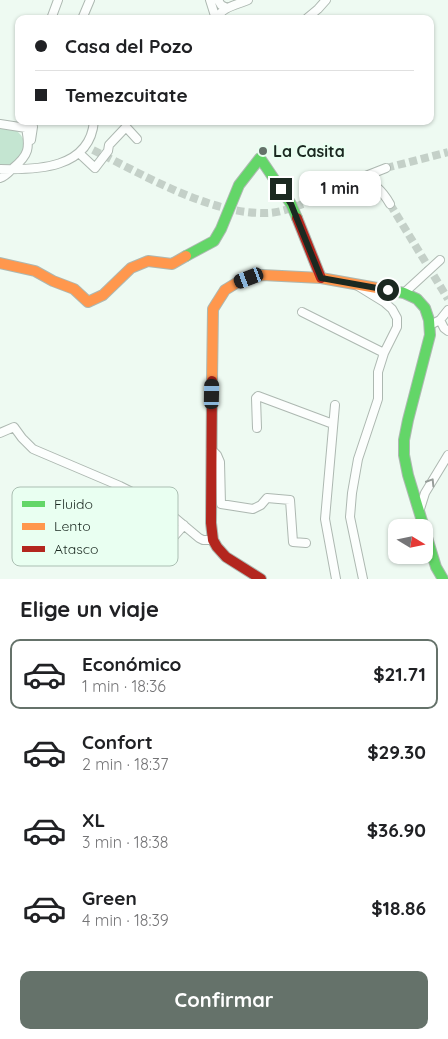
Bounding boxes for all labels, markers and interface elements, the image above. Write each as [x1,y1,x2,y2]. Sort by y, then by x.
text: Casa del Pozo [65,34,193,58]
text: Temezcuitate [65,83,188,107]
place label: La Casita [273,141,345,161]
marker: La Casita [257,145,269,157]
callout: 1 min [298,172,381,206]
route end [270,178,292,200]
text: 1 min [321,178,359,198]
car [232,266,265,290]
route start [377,279,399,301]
car [204,379,219,409]
one-way arrow [425,479,435,488]
legend [12,487,178,566]
text: Fluido [54,495,93,513]
text: Lento [54,517,91,535]
north arrow [388,519,432,564]
map controls [388,519,433,564]
text: Atasco [54,540,99,558]
text: Elige un viaje [20,595,159,623]
icon: car [22,652,67,697]
text: Económico [82,652,181,676]
text: $21.71 [373,662,426,686]
text: 1 min · 18:36 [82,676,166,696]
icon: car [22,730,67,775]
text: Confort [82,730,153,754]
text: $29.30 [367,740,426,764]
text: 2 min · 18:37 [82,754,169,774]
icon: car [22,808,67,853]
text: XL [82,808,105,832]
text: $36.90 [367,818,426,842]
text: 3 min · 18:38 [82,832,168,852]
icon: car [22,886,67,931]
text: Green [82,886,137,910]
text: $18.86 [371,896,426,920]
text: 4 min · 18:39 [82,910,169,930]
button: Confirmar [20,971,428,1029]

